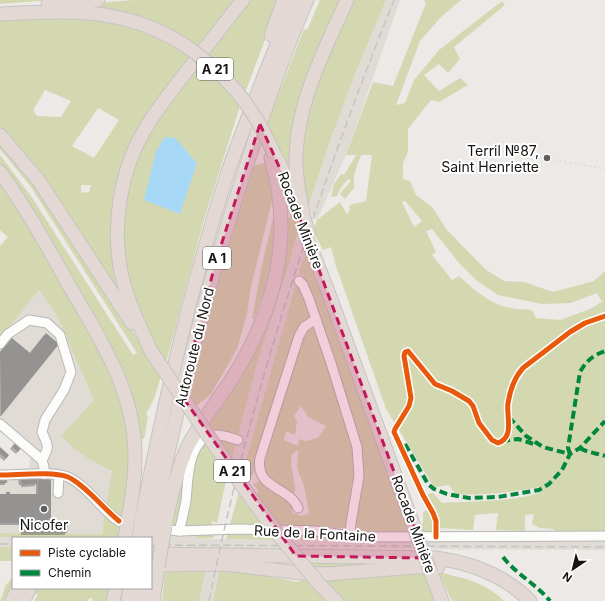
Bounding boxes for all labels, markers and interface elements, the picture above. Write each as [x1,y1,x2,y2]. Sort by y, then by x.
road number: A 21 [197,58,233,80]
place label: Terril №87, Saint Henriette [441,142,539,175]
marker: Terril №87, Saint Henriette [542,153,552,163]
street label: Rocade Minière [275,169,327,271]
road number: A 1 [203,247,231,269]
street label: Autoroute du Nord [171,286,217,408]
road number: A 21 [214,460,250,482]
street label: Rocade Minière [388,473,440,575]
marker: Nicofer [39,504,49,514]
place label: Nicofer [20,516,68,533]
street label: Rue de la Fontaine [254,521,376,545]
legend [12,537,152,589]
text: Piste cyclable [48,545,126,560]
north arrow [553,549,593,589]
text: Chemin [48,565,91,580]
text: N [560,569,575,585]

